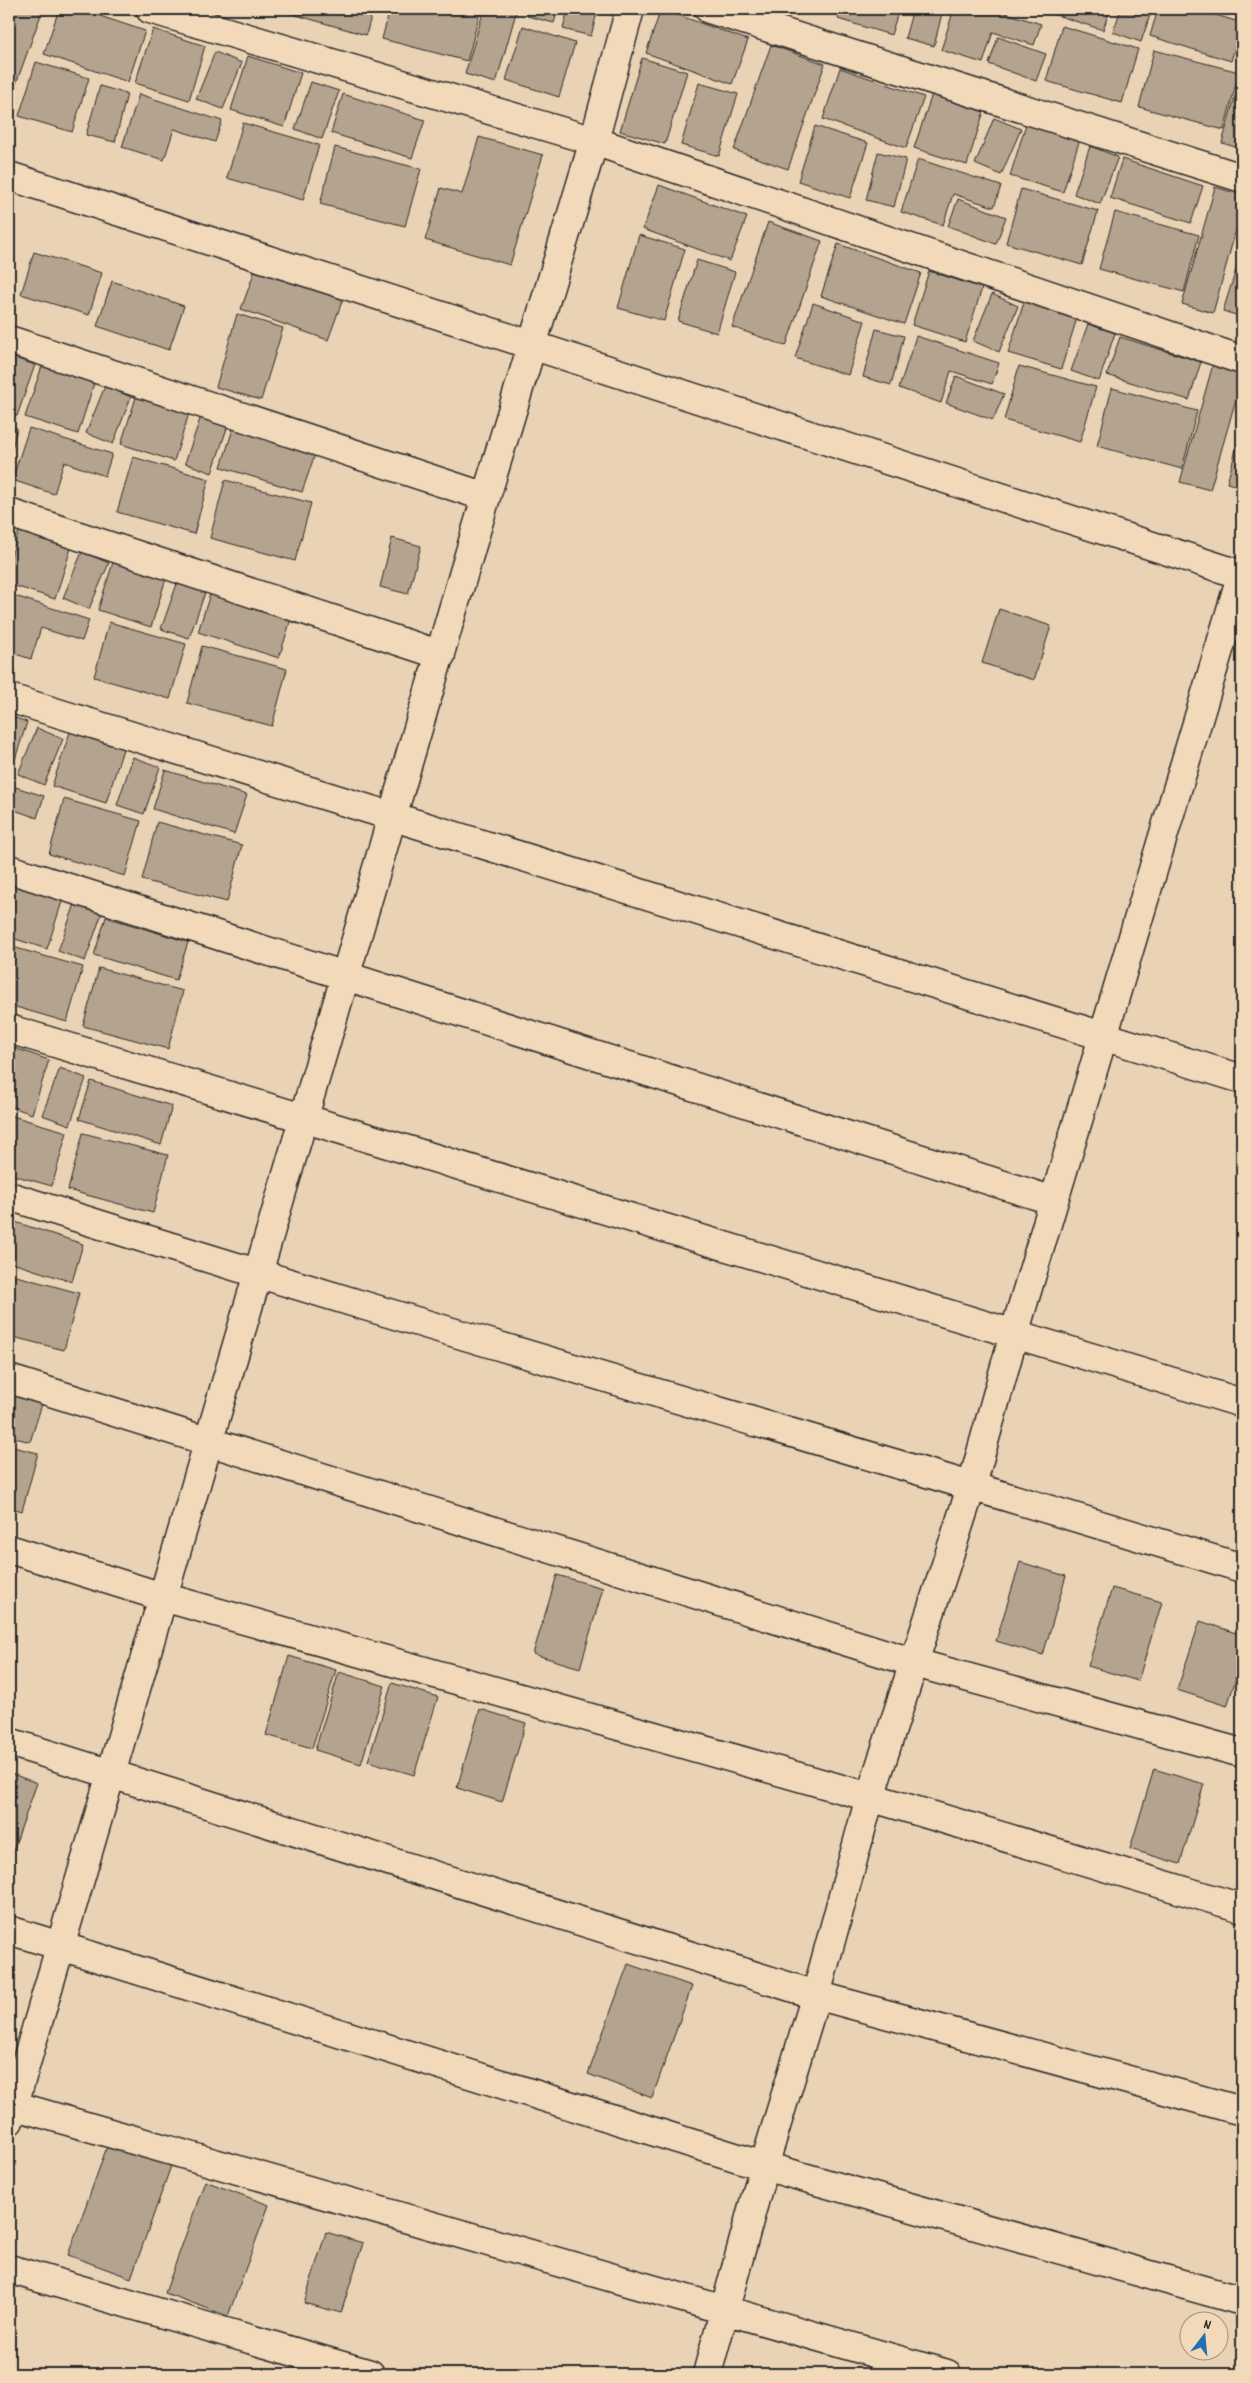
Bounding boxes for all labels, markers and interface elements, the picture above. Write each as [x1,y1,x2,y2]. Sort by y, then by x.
north arrow [1178,2310,1228,2360]
text: N [1201,2315,1213,2336]

